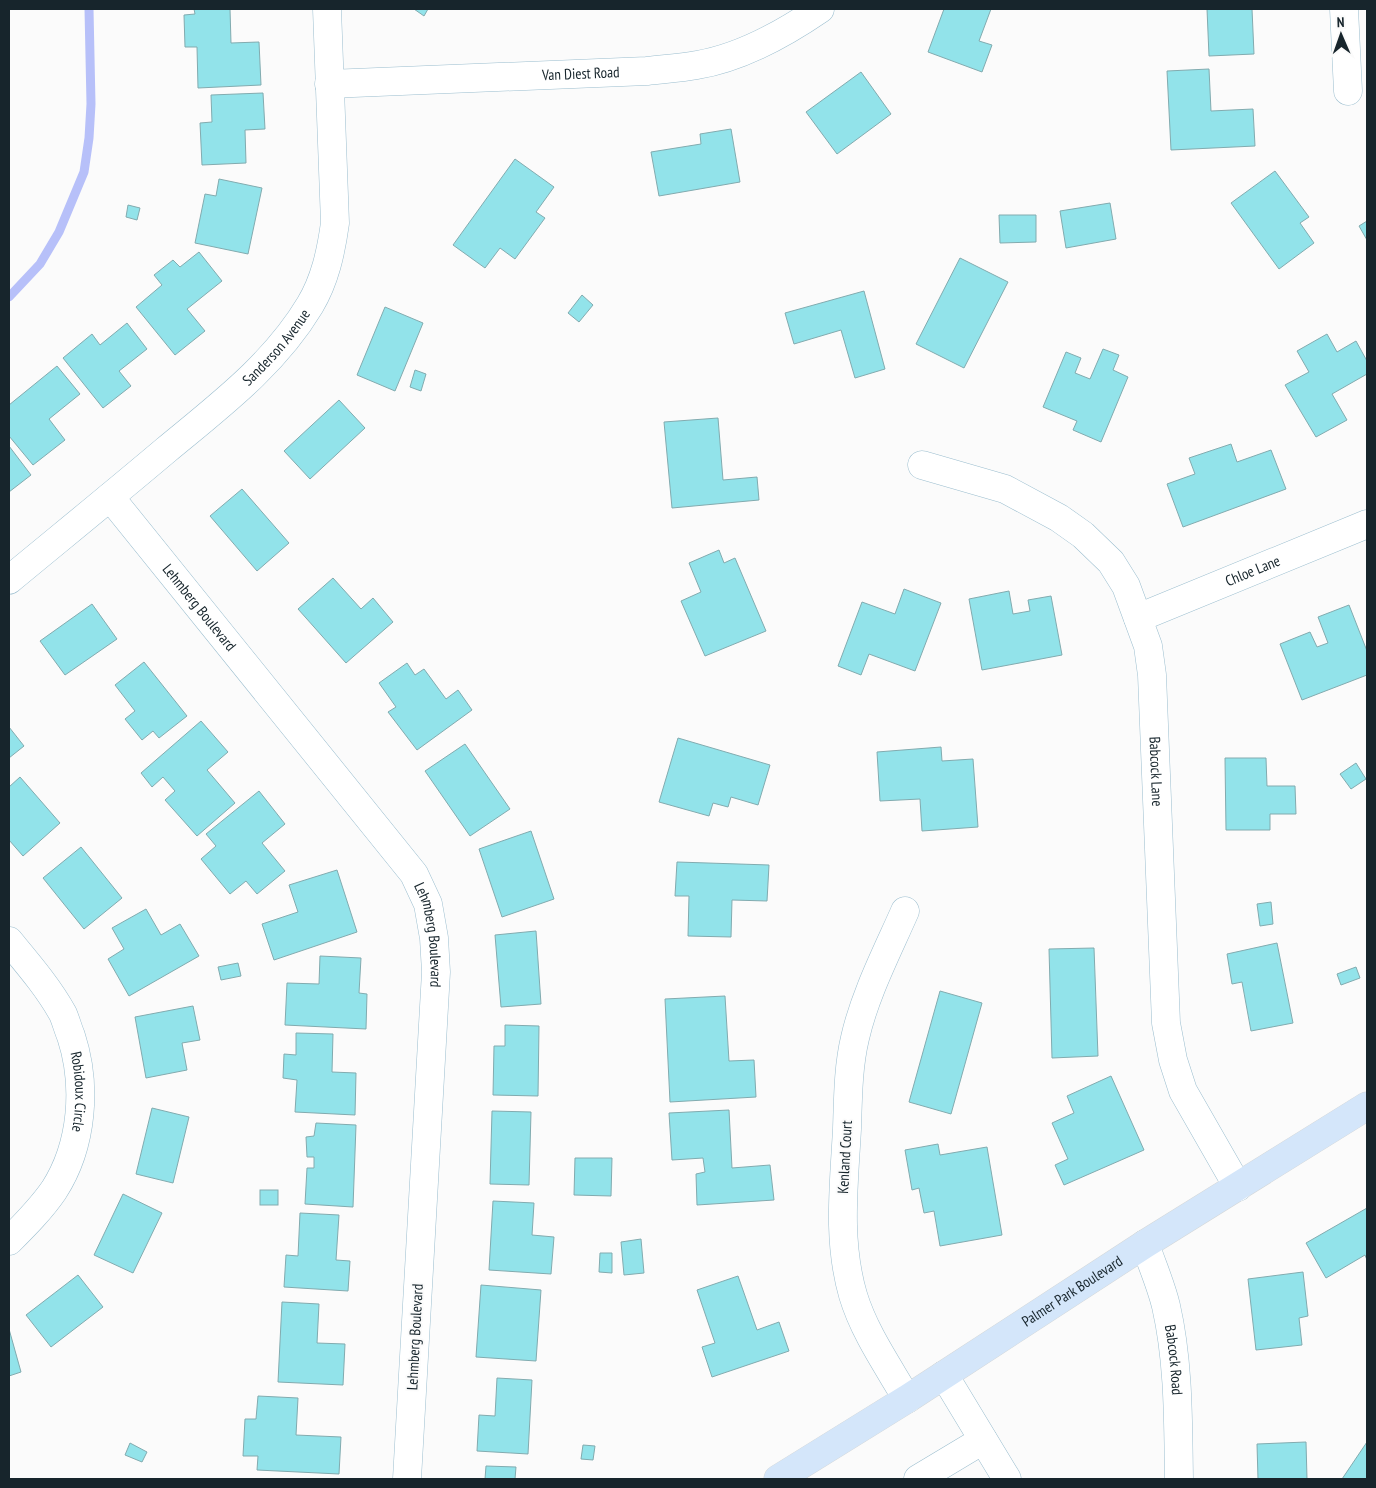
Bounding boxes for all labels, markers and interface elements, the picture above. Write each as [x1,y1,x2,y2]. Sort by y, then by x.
north arrow [1316,10,1366,60]
text: N [1336,13,1345,31]
street label: Van Diest Road [541,62,620,84]
street label: Sanderson Avenue [238,305,314,389]
street label: Chloe Lane [1222,551,1283,590]
street label: Lehmberg Boulevard [159,560,240,655]
street label: Babcock Lane [1145,736,1167,807]
street label: Lehmberg Boulevard [410,879,446,988]
street label: Robidoux Circle [67,1050,90,1134]
street label: Kenland Court [833,1120,856,1194]
street label: Palmer Park Boulevard [1018,1251,1126,1331]
street label: Lehmberg Boulevard [402,1283,427,1391]
street label: Babcock Road [1161,1323,1187,1396]

